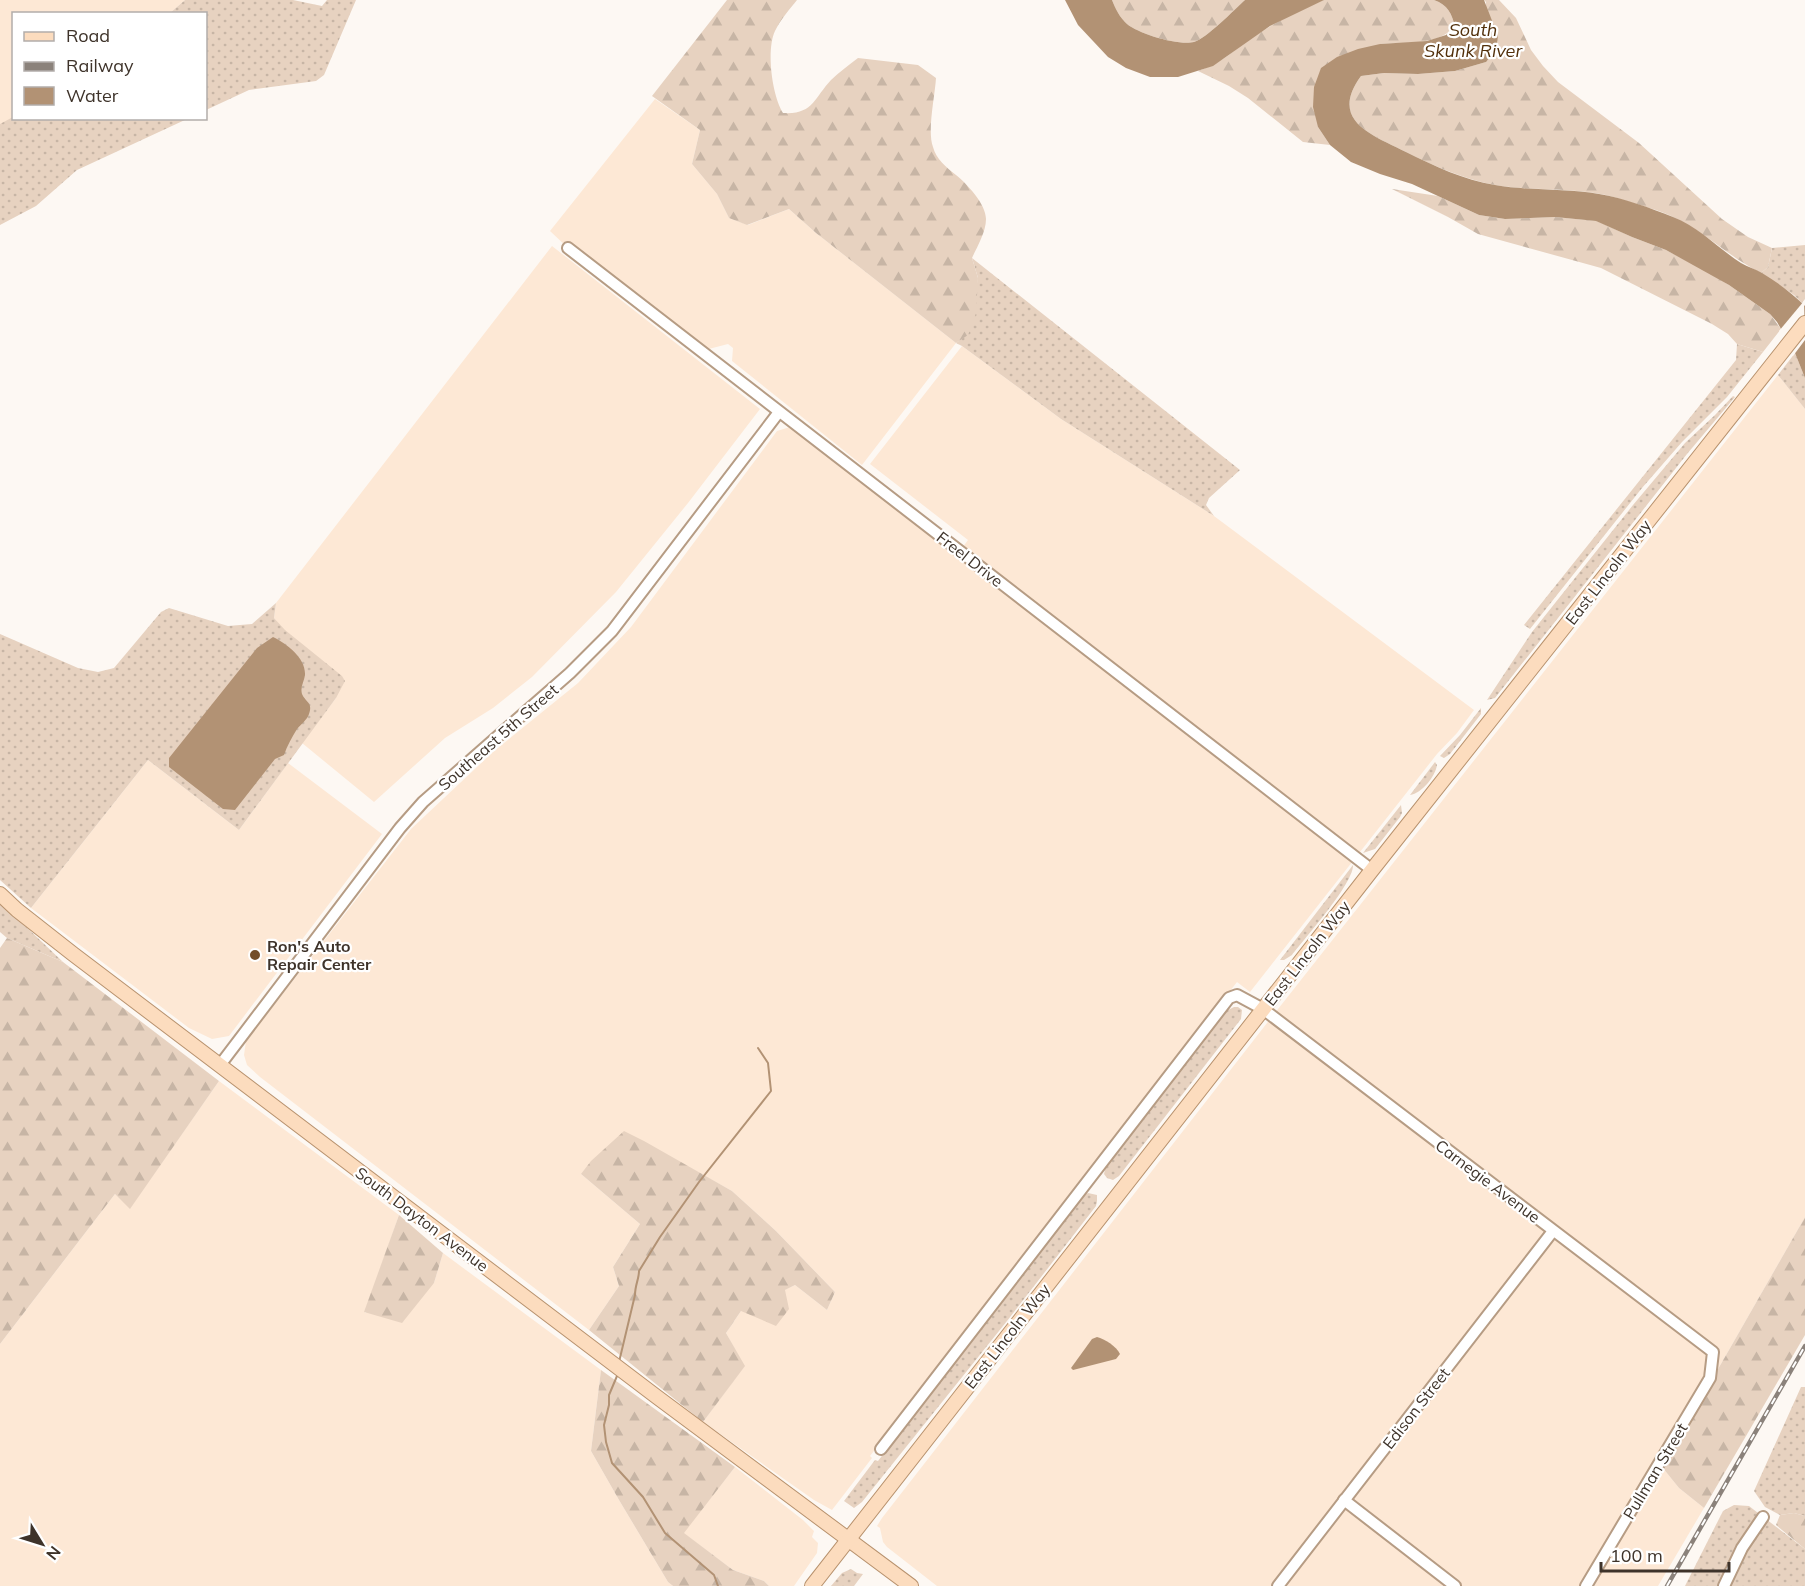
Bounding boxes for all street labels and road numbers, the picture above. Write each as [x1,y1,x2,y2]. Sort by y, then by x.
street label: East Lincoln Way [1561,515,1655,628]
street label: Freel Drive [933,527,1007,591]
street label: Southeast 5th Street [434,679,562,794]
street label: East Lincoln Way [1260,896,1354,1009]
street label: Carnegie Avenue [1432,1135,1544,1227]
street label: South Dayton Avenue [351,1162,493,1276]
street label: East Lincoln Way [960,1279,1054,1392]
street label: Edison Street [1378,1363,1454,1453]
street label: Pullman Street [1618,1419,1692,1523]

